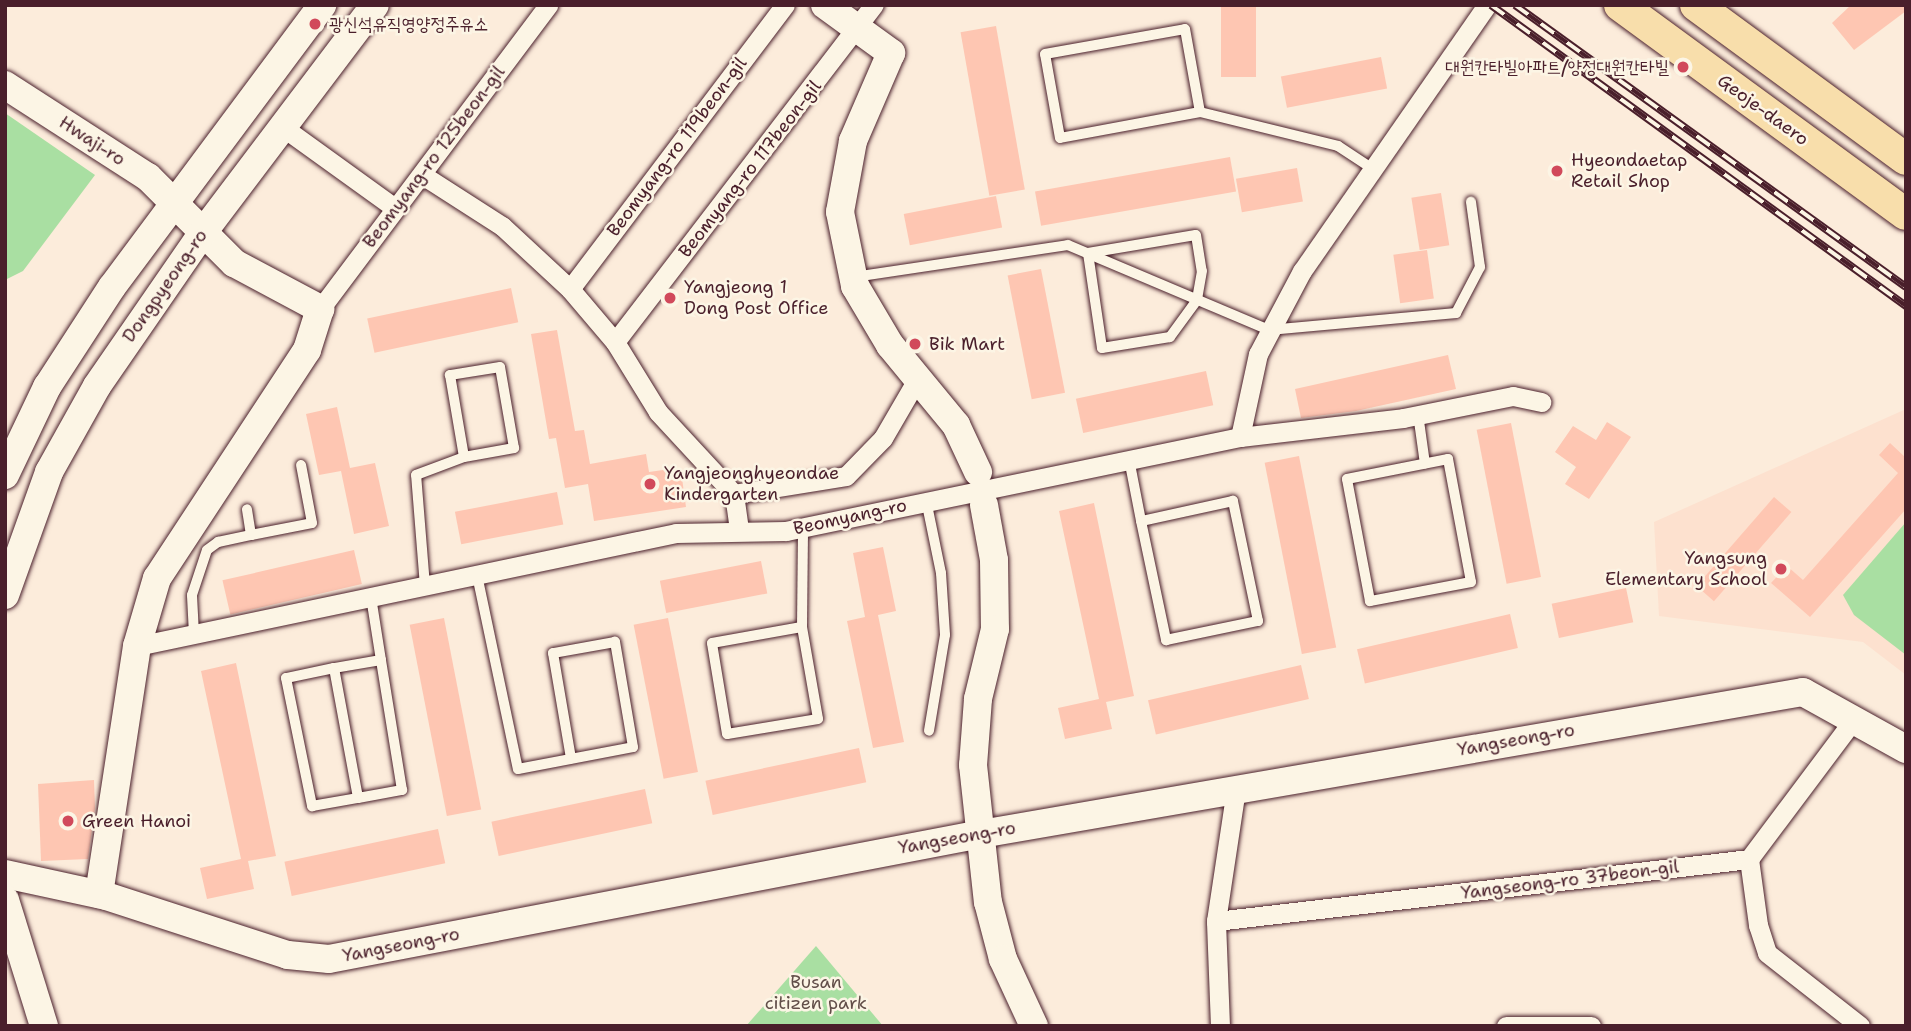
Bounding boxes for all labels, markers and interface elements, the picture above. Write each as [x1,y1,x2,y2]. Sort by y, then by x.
place label: 광신석유직영양정주유소 [329,13,488,35]
marker: 광신석유직영양정주유소 [307,16,323,32]
street label: Beomyang-ro 119beon-gil [603,53,751,241]
place label: 대원칸타빌아파트/양정대원칸타빌 [1445,56,1669,78]
marker: 대원칸타빌아파트/양정대원칸타빌 [1675,59,1691,75]
street label: Beomyang-ro 125beon-gil [358,62,510,252]
street label: Geoje-daero [1713,70,1813,150]
street label: Beomyang-ro 117beon-gil [674,76,826,262]
street label: Hwaji-ro [55,112,129,170]
place label: Hyeondaetap Retail Shop [1571,150,1687,192]
marker: Hyeondaetap Retail Shop [1549,163,1565,179]
street label: Dongpyeong-ro [118,225,212,347]
place label: Yangjeong 1 Dong Post Office [684,277,828,320]
marker: Yangjeong 1 Dong Post Office [662,290,678,306]
place label: Bik Mart [929,333,1005,355]
marker: Bik Mart [907,336,923,352]
place label: Yangjeonghyeondae Kindergarten [664,463,839,505]
marker: Yangjeonghyeondae Kindergarten [642,476,658,492]
street label: Beomyang-ro [791,494,909,540]
place label: Yangsung Elementary School [1605,548,1767,590]
marker: Yangsung Elementary School [1773,561,1789,577]
street label: Yangseong-ro [1456,719,1576,761]
place label: Green Hanoi [82,810,191,832]
marker: Green Hanoi [60,813,76,829]
street label: Yangseong-ro [897,817,1017,859]
street label: Yangseong-ro 37beon-gil [1460,856,1680,904]
street label: Yangseong-ro [341,923,461,967]
park label: Busan citizen park [765,972,867,1014]

